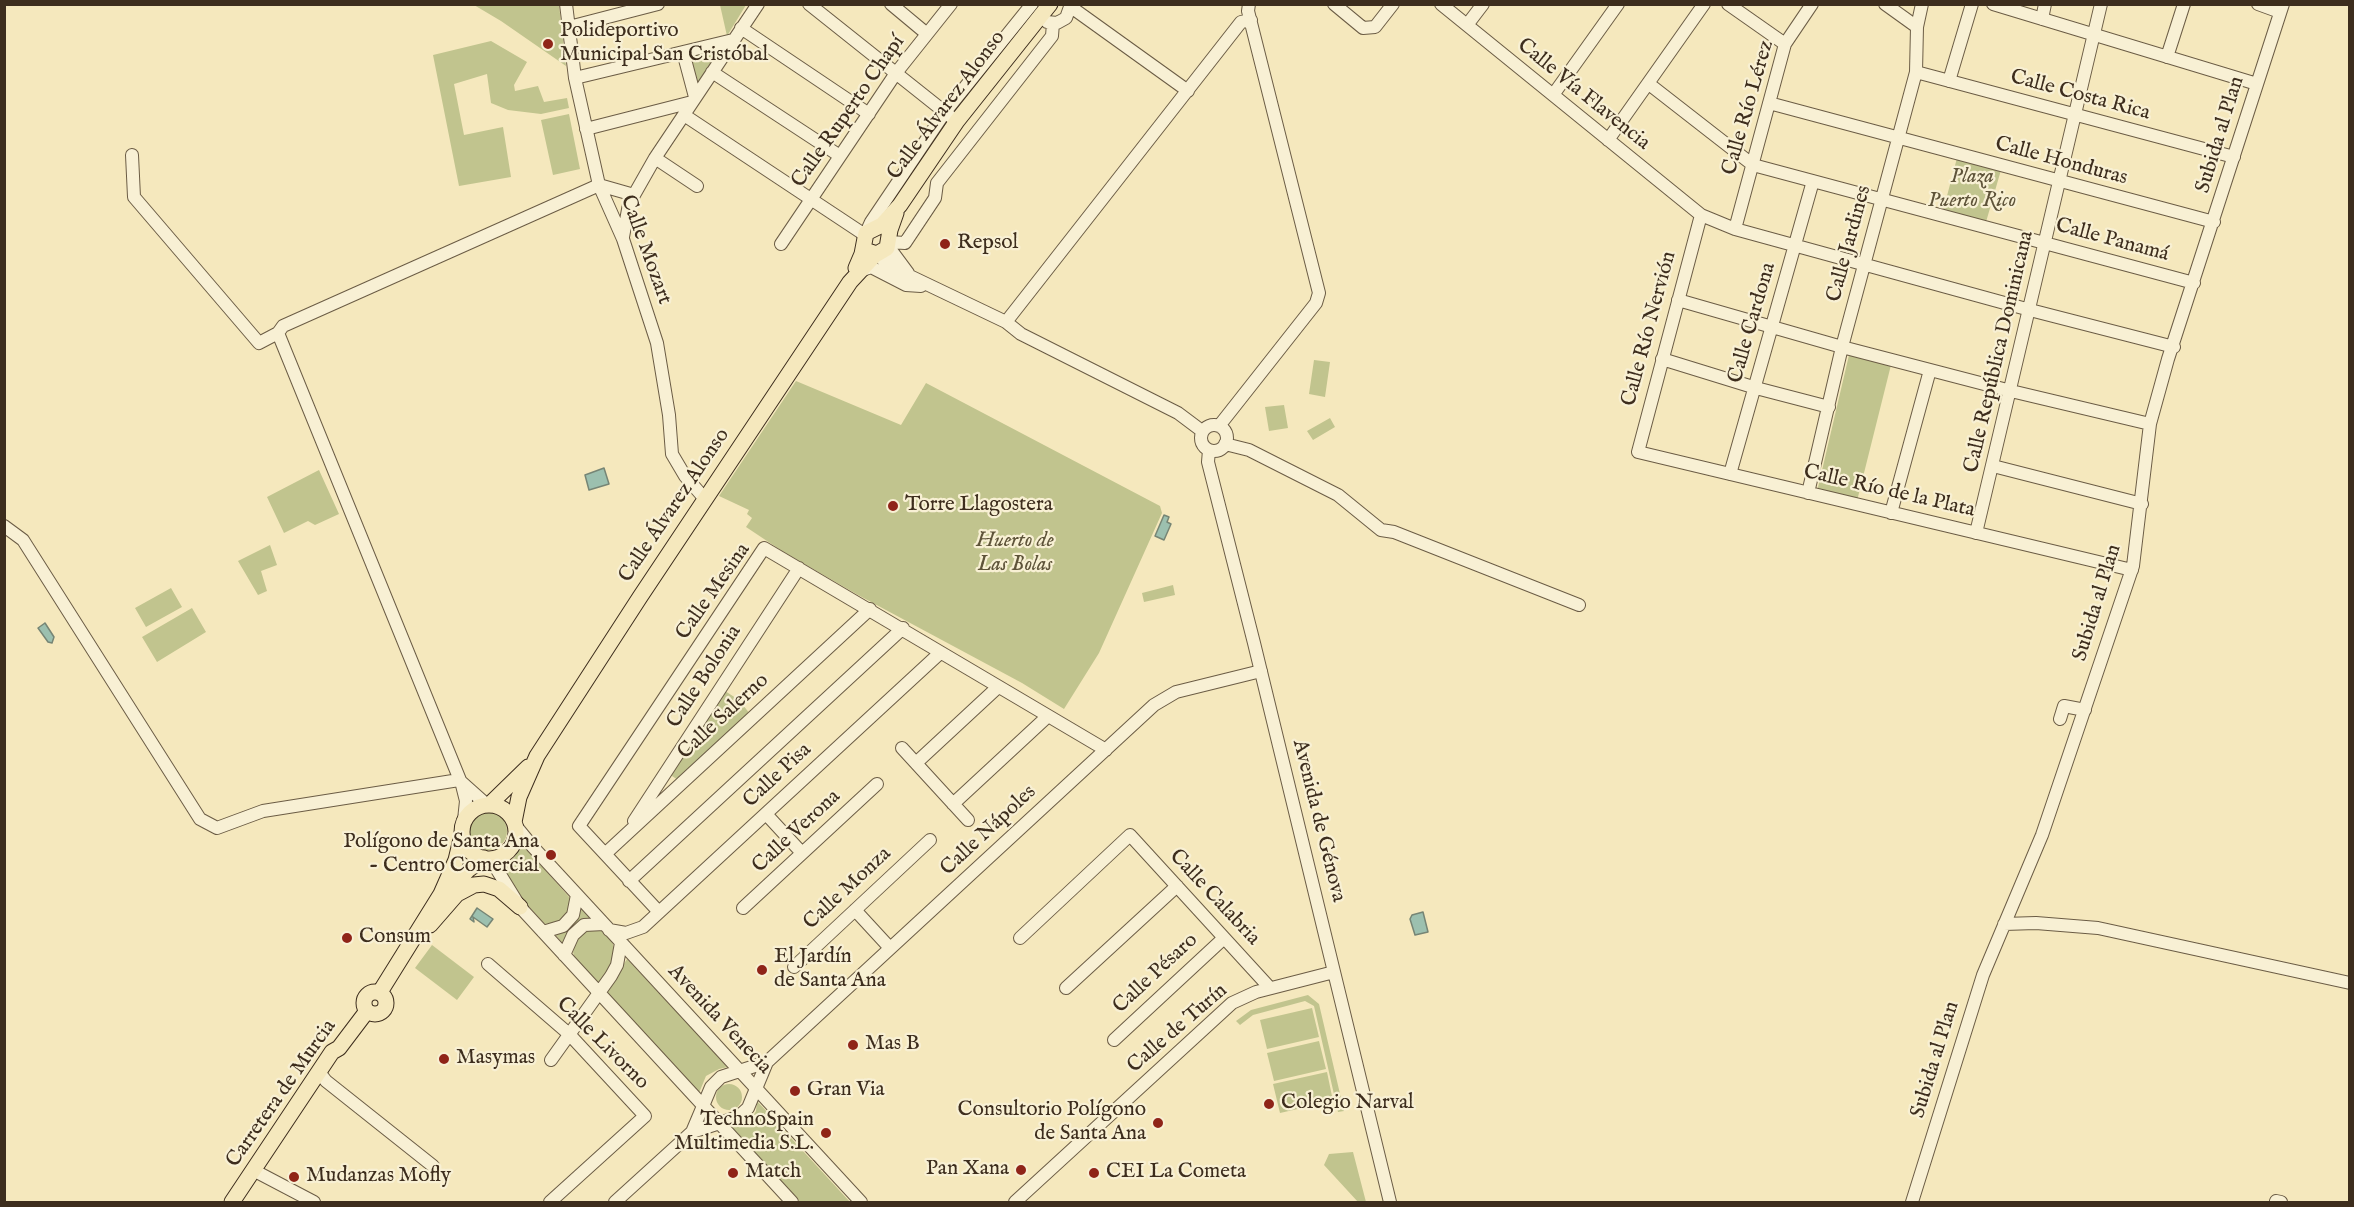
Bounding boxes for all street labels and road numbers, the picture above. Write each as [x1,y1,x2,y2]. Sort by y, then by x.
street label: Calle Álvarez Alonso [883,26,1011,186]
street label: Calle Ruperto Chapí [787,31,911,193]
street label: Calle Vía Flavencia [1511,34,1655,156]
street label: Calle Río Lérez [1718,38,1780,178]
street label: Calle Costa Rica [2007,65,2153,127]
street label: Subida al Plan [2191,74,2251,196]
street label: Calle Honduras [1992,132,2130,192]
street label: Calle Jardines [1822,183,1878,305]
street label: Calle Mozart [614,192,676,308]
street label: Calle Panamá [2053,214,2171,268]
street label: Calle República Dominicana [1960,229,2040,475]
street label: Calle Río Nervión [1617,249,1683,409]
street label: Calle Cardona [1724,260,1782,386]
street label: Calle Álvarez Alonso [614,424,736,588]
street label: Calle Río de la Plata [1801,460,1977,524]
street label: Calle Mesina [672,539,756,645]
street label: Subida al Plan [2068,542,2128,664]
street label: Calle Bolonia [662,621,748,733]
street label: Calle Salerno [673,669,775,765]
street label: Avenida de Génova [1286,737,1350,905]
street label: Calle Pisa [739,738,817,814]
street label: Calle Nápoles [936,780,1042,882]
street label: Calle Verona [748,785,846,879]
street label: Calle Monza [799,842,897,936]
street label: Calle Calabria [1163,845,1265,951]
street label: Calle Pésaro [1108,928,1204,1020]
street label: Avenida Venecia [662,960,776,1080]
street label: Calle de Turín [1123,979,1233,1079]
street label: Calle Livorno [550,992,654,1096]
street label: Subida al Plan [1906,999,1966,1121]
street label: Carretera de Murcia [222,1015,342,1173]

